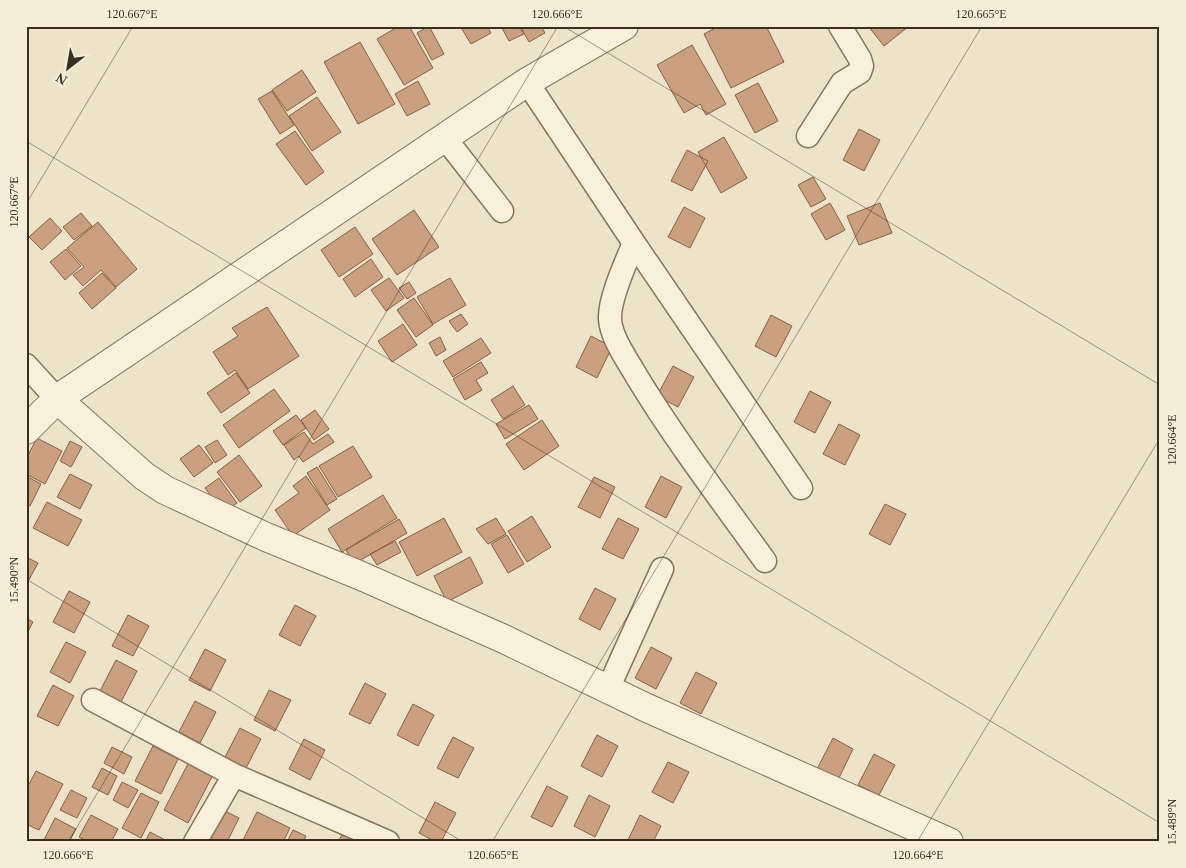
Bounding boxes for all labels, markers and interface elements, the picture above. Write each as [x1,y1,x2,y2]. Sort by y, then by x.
text: 120.667°E [106,7,158,21]
text: 120.666°E [531,7,583,21]
text: 120.665°E [955,7,1007,21]
north arrow [42,42,92,92]
text: N [53,70,70,88]
text: 120.667°E [7,176,21,228]
text: 120.664°E [1165,414,1179,466]
text: 15.490°N [7,556,21,603]
text: 15.489°N [1165,798,1179,845]
text: 120.666°E [42,848,94,862]
text: 120.665°E [467,848,519,862]
text: 120.664°E [892,848,944,862]

